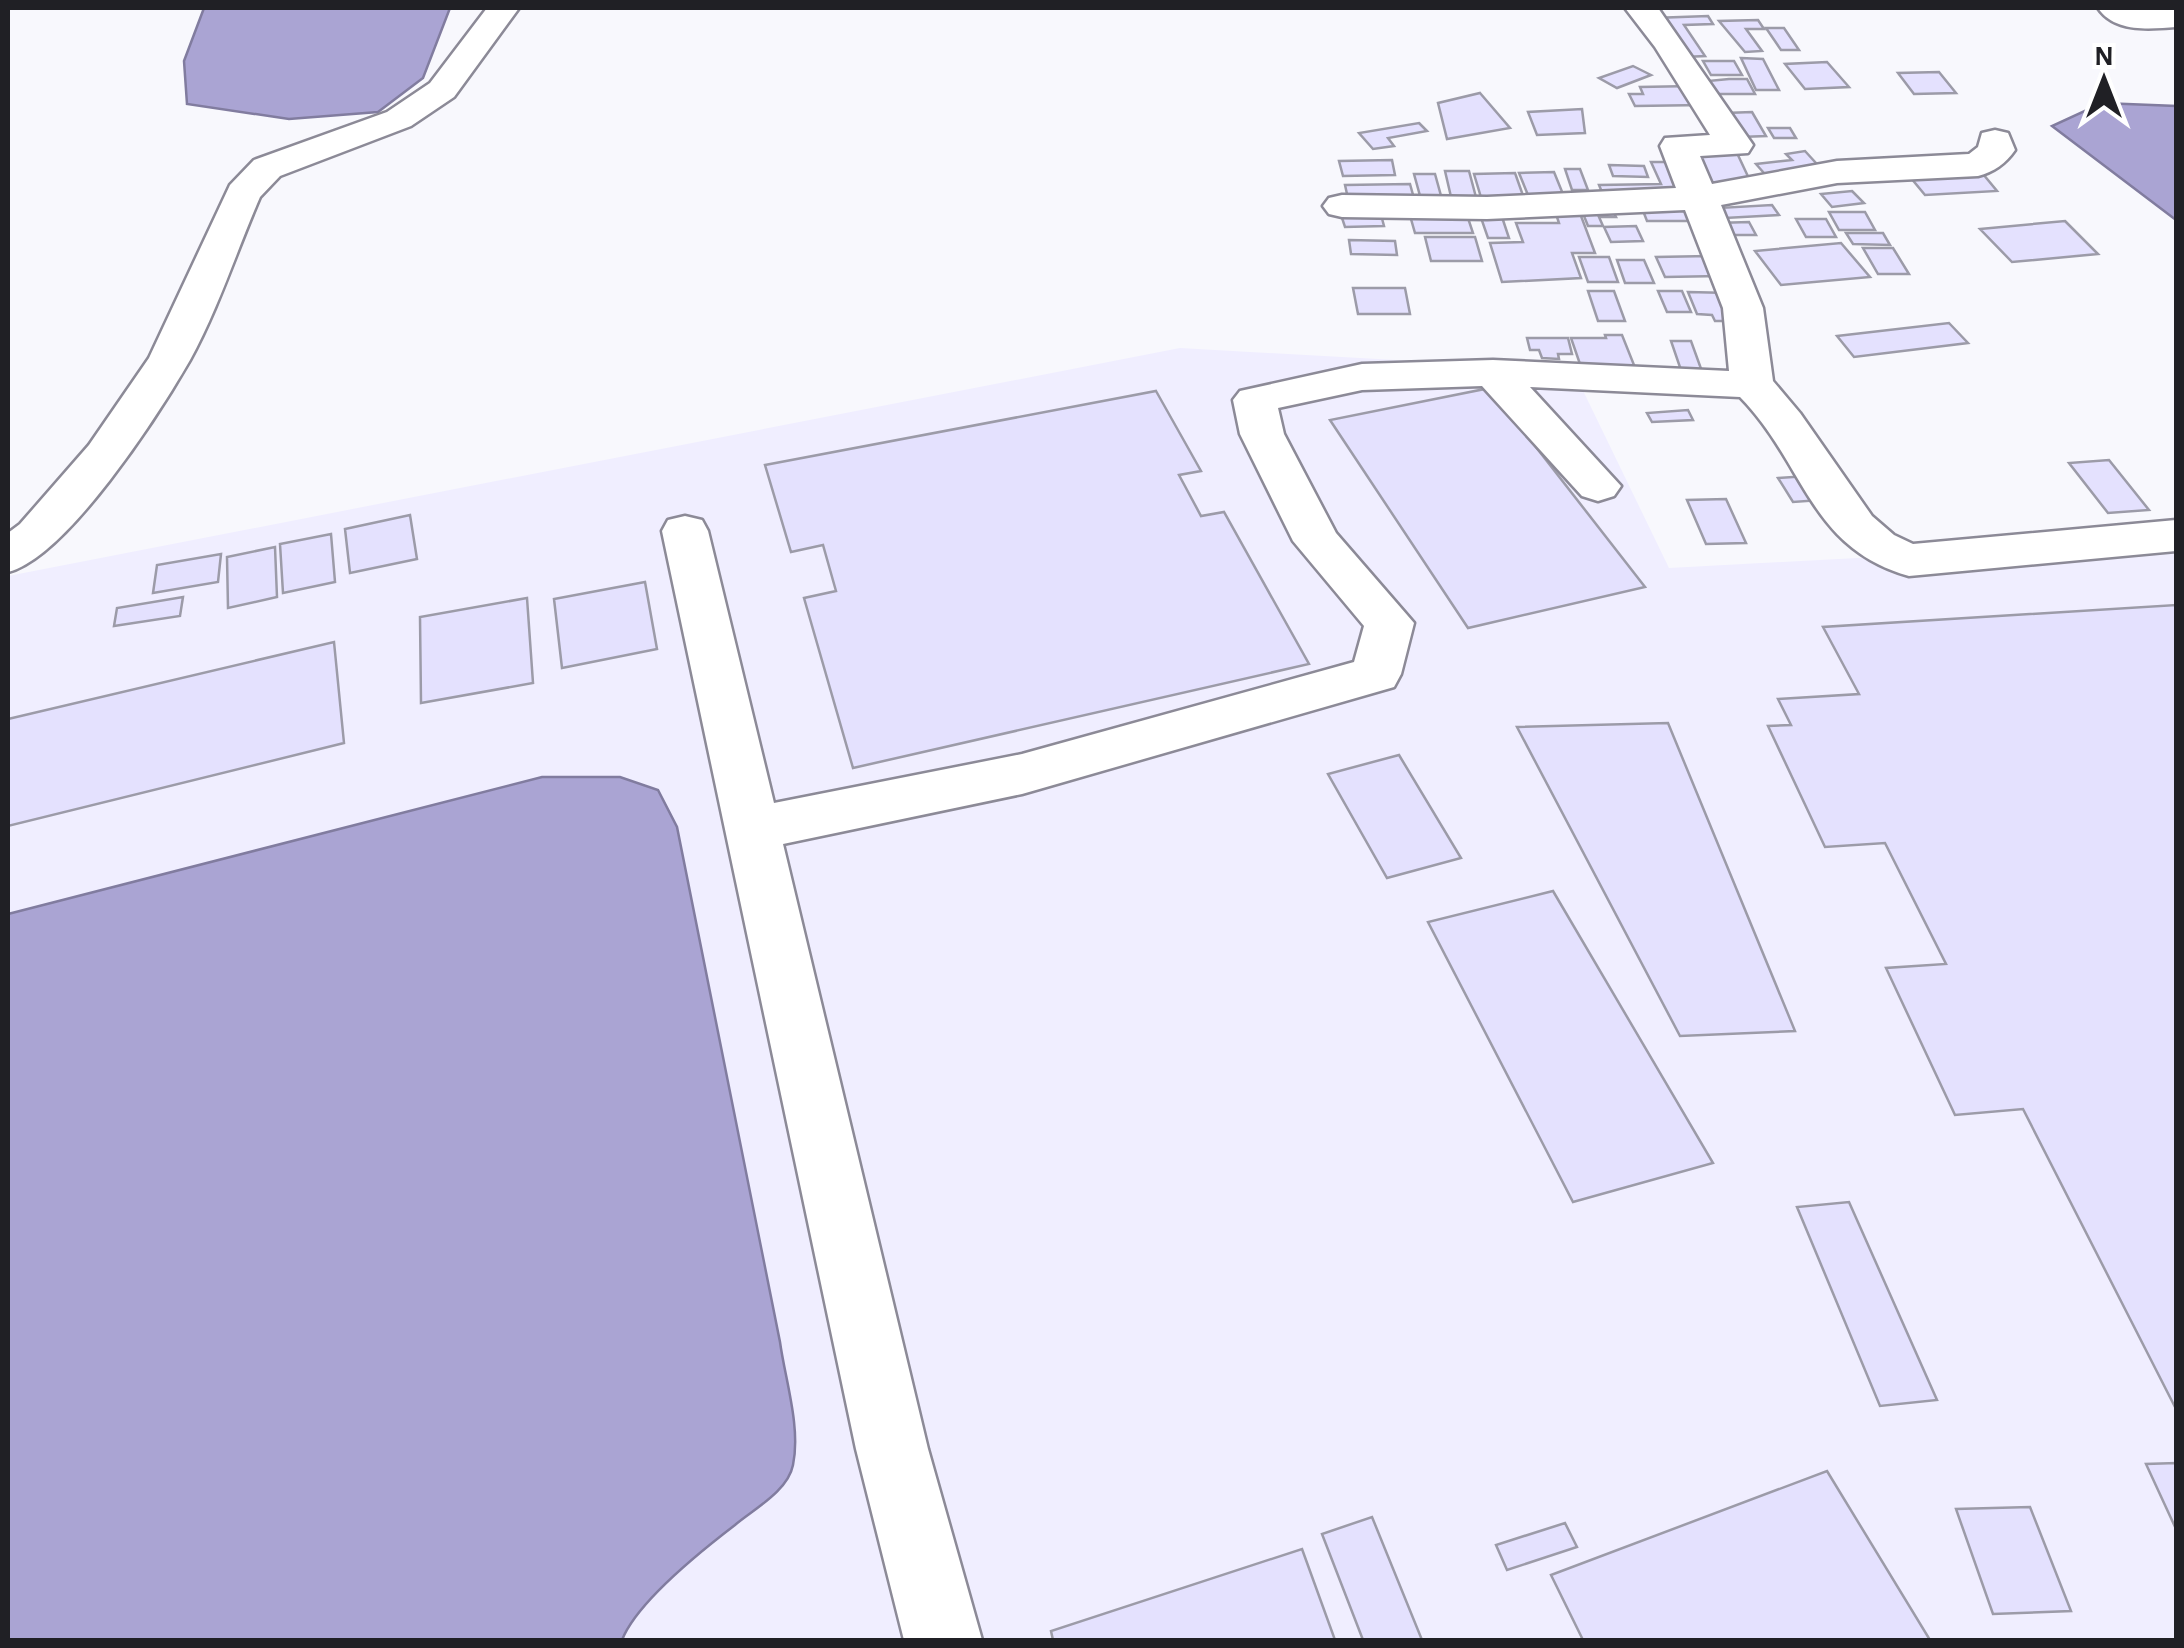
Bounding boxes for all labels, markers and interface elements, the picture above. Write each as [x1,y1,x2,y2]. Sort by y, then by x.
north arrow [2054,30,2154,130]
text: N [2094,43,2114,71]

